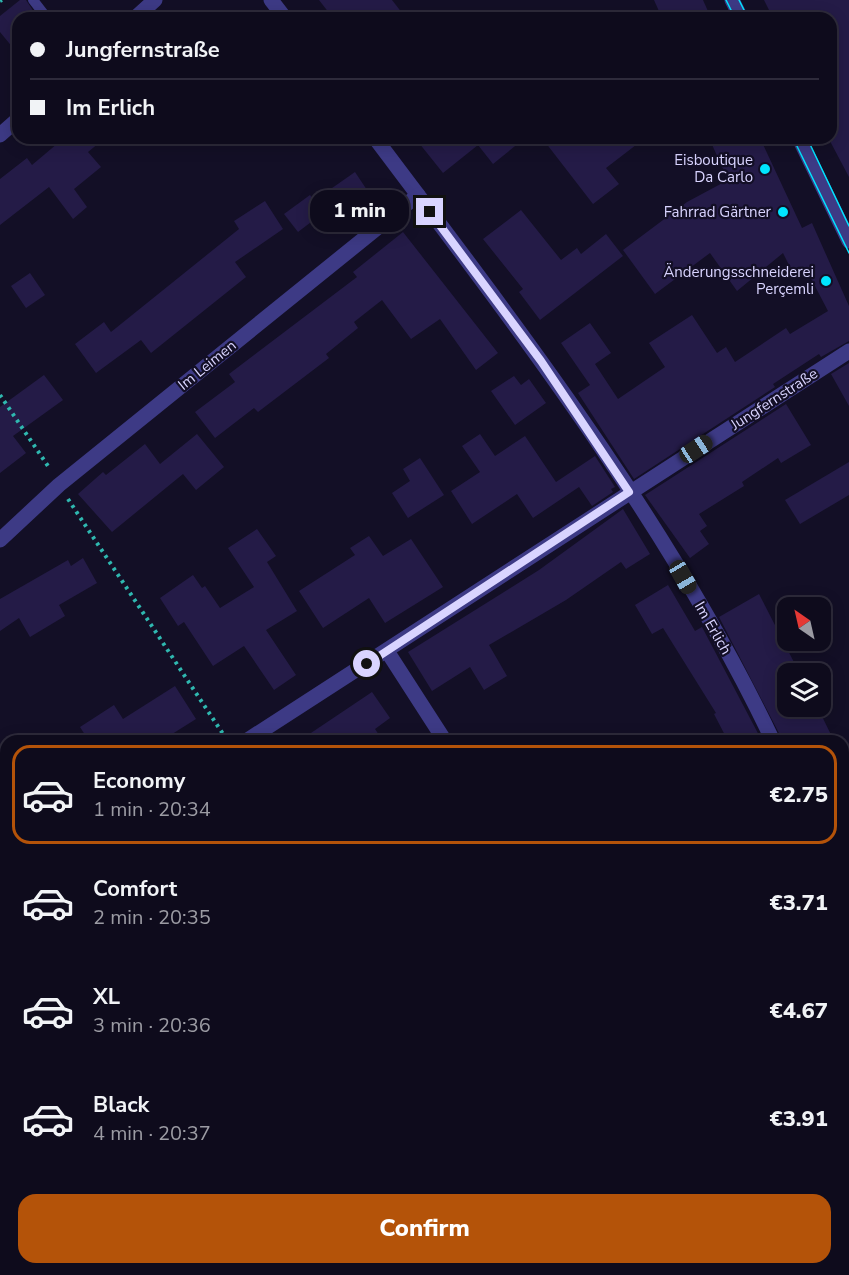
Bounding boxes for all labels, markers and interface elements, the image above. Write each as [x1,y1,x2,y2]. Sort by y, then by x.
text: Jungfernstraße [66,35,220,65]
text: Im Erlich [66,93,155,123]
place label: Eisboutique Da Carlo [674,150,753,187]
marker: Eisboutique Da Carlo [758,162,772,176]
callout: 1 min [310,191,409,233]
text: 1 min [333,197,386,224]
route end [416,198,443,225]
place label: Fahrrad Gärtner [664,202,772,222]
marker: Fahrrad Gärtner [776,205,790,219]
place label: Änderungsschneiderei Perçemli [663,262,814,299]
marker: Änderungsschneiderei Perçemli [819,274,833,288]
street label: Im Leimen [174,335,240,395]
street label: Jungfernstraße [726,363,821,435]
car [676,432,716,466]
car [666,557,700,597]
north arrow [777,597,831,651]
map controls [777,597,831,717]
street label: Im Erlich [690,598,736,658]
route start [353,650,380,677]
button: layers [777,663,831,717]
text: Economy [93,766,185,796]
icon: car [21,768,75,822]
text: €2.75 [769,780,828,810]
text: 1 min · 20:34 [93,796,211,823]
text: Comfort [93,874,177,904]
icon: car [21,876,75,930]
text: €3.71 [769,888,828,918]
text: 2 min · 20:35 [93,904,211,931]
text: XL [93,982,120,1012]
icon: car [21,984,75,1038]
text: €4.67 [769,996,828,1026]
text: 3 min · 20:36 [93,1012,211,1039]
text: Black [93,1090,149,1120]
icon: car [21,1092,75,1146]
text: €3.91 [769,1104,828,1134]
text: 4 min · 20:37 [93,1120,211,1147]
button: Confirm [18,1194,831,1263]

